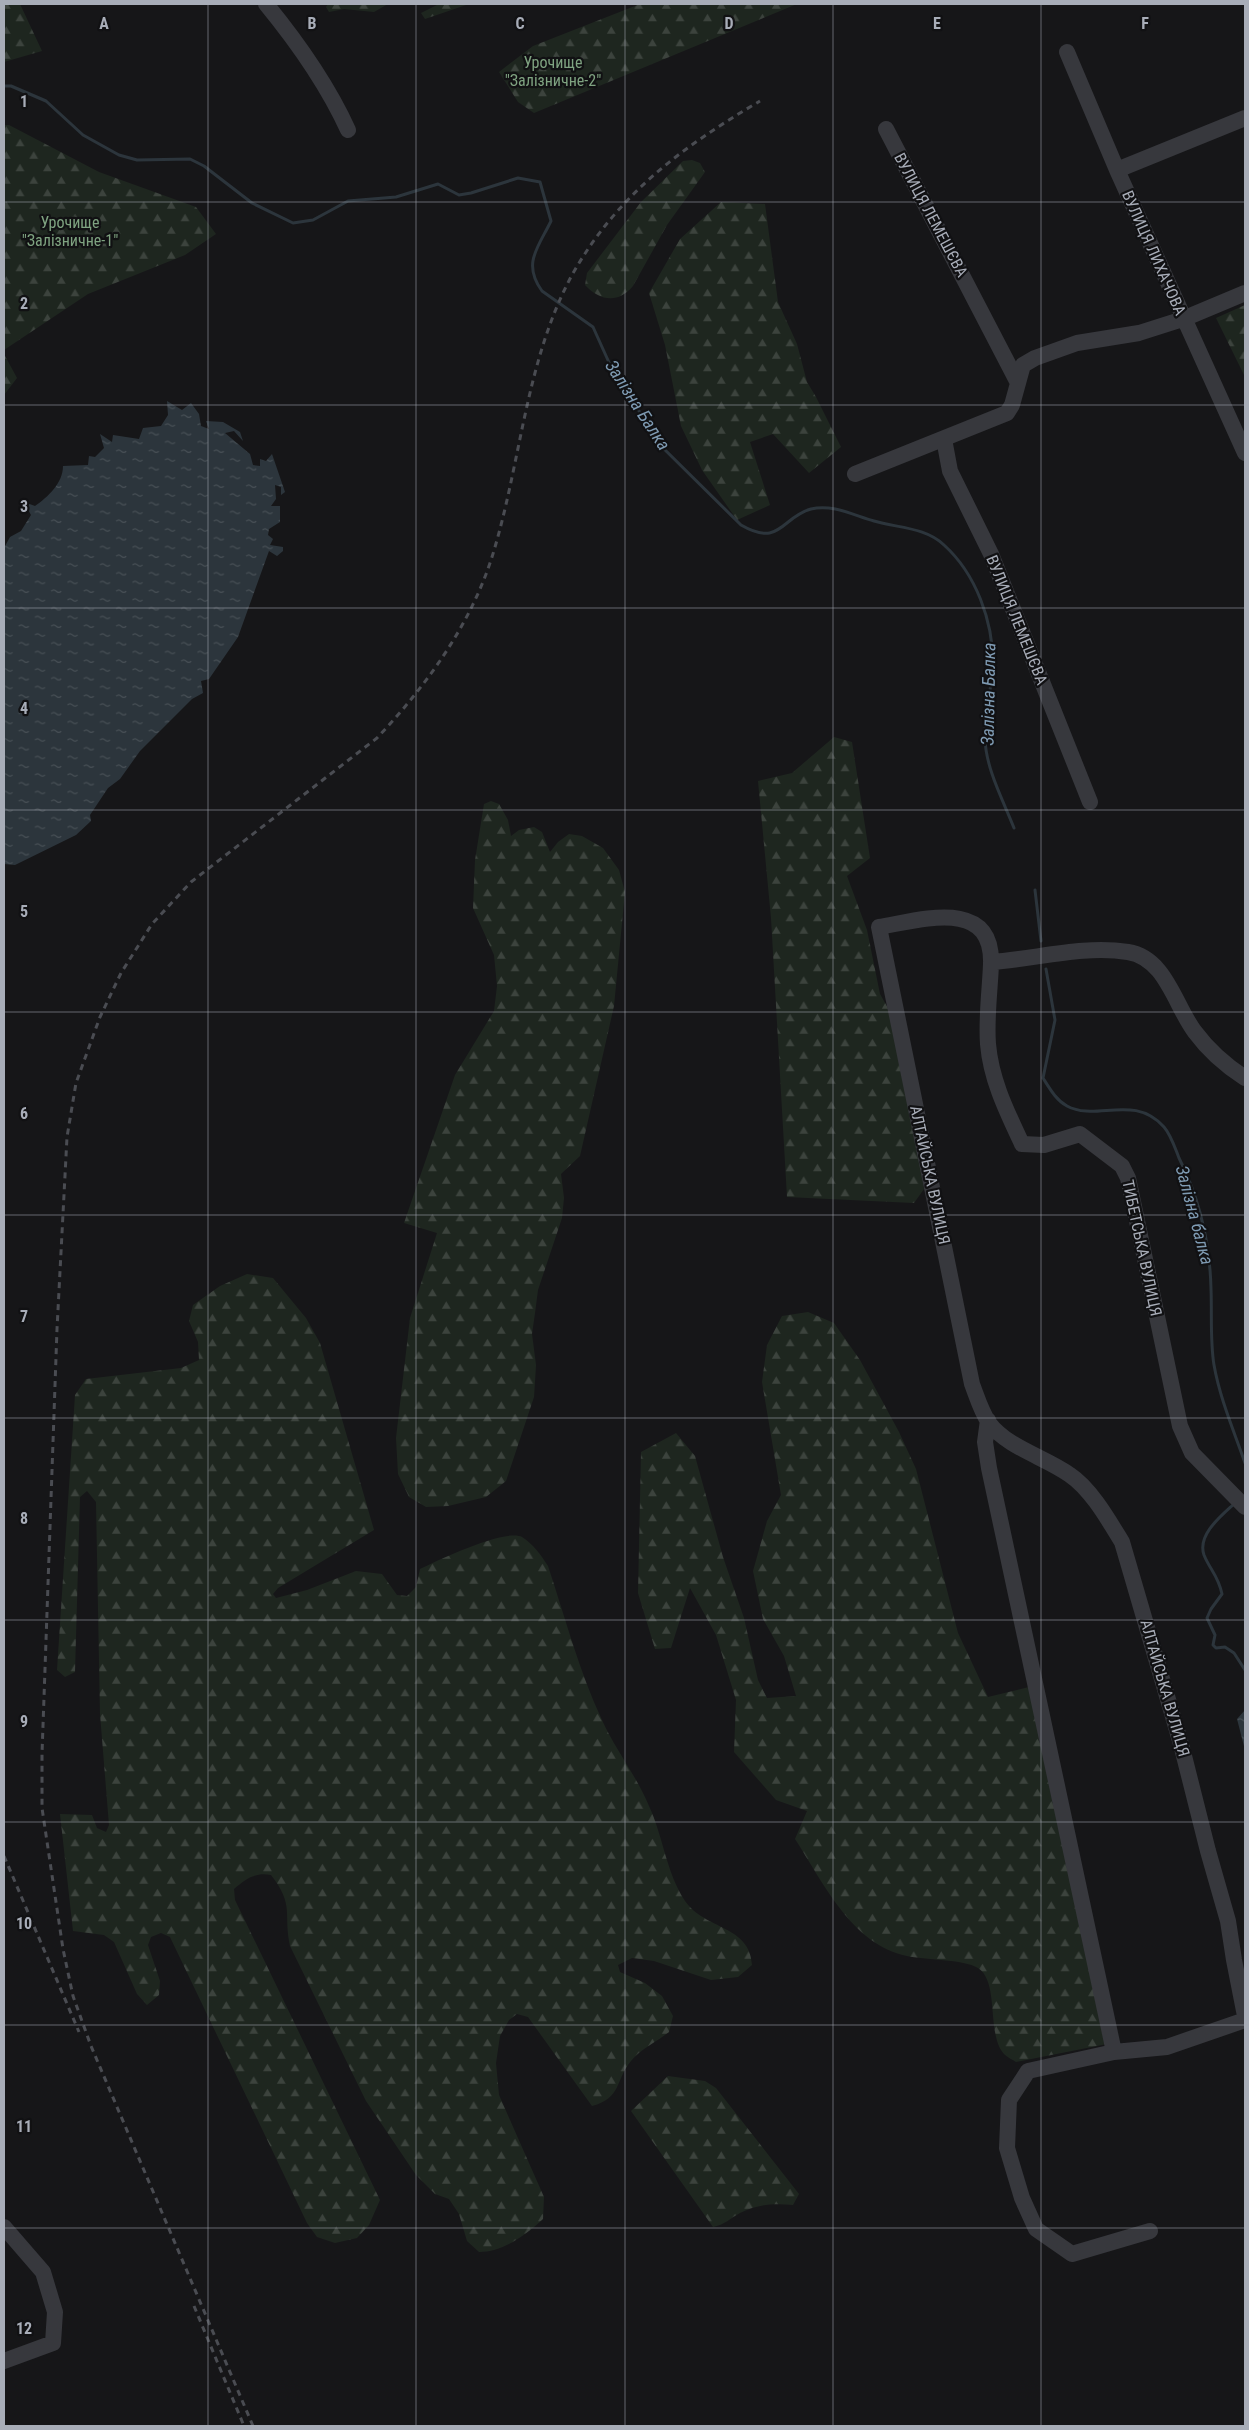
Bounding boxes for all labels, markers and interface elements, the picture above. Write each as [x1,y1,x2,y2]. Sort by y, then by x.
text: A [99,14,109,33]
text: B [308,14,317,33]
text: C [515,14,525,33]
text: D [724,14,734,33]
text: E [933,14,941,33]
text: F [1141,14,1149,33]
park label: Урочище "Залізничне-2" [505,53,601,90]
text: 1 [20,92,28,111]
street label: ВУЛИЦЯ ЛЕМЕШЄВА [890,150,972,280]
street label: ВУЛИЦЯ ЛИХАЧОВА [1118,188,1190,318]
park label: Урочище "Залізничне-1" [22,213,118,250]
text: 2 [20,294,28,313]
water label: Залізна Балка [601,356,675,454]
text: 3 [20,497,28,516]
street label: ВУЛИЦЯ ЛЕМЕШЄВА [982,552,1052,688]
water label: Залізна Балка [977,642,999,746]
text: 4 [20,699,28,718]
text: 5 [20,902,28,921]
text: 6 [20,1104,28,1123]
street label: АЛТАЙСЬКА ВУЛИЦЯ [906,1104,954,1246]
water label: Залізна балка [1172,1163,1218,1267]
street label: ТИБЕТСЬКА ВУЛИЦЯ [1118,1178,1166,1318]
text: 7 [20,1307,28,1326]
text: 8 [20,1509,28,1528]
street label: АЛТАЙСЬКА ВУЛИЦЯ [1136,1617,1194,1759]
text: 9 [20,1712,28,1731]
text: 10 [16,1914,32,1933]
text: 11 [16,2117,32,2136]
text: 12 [16,2319,32,2338]

